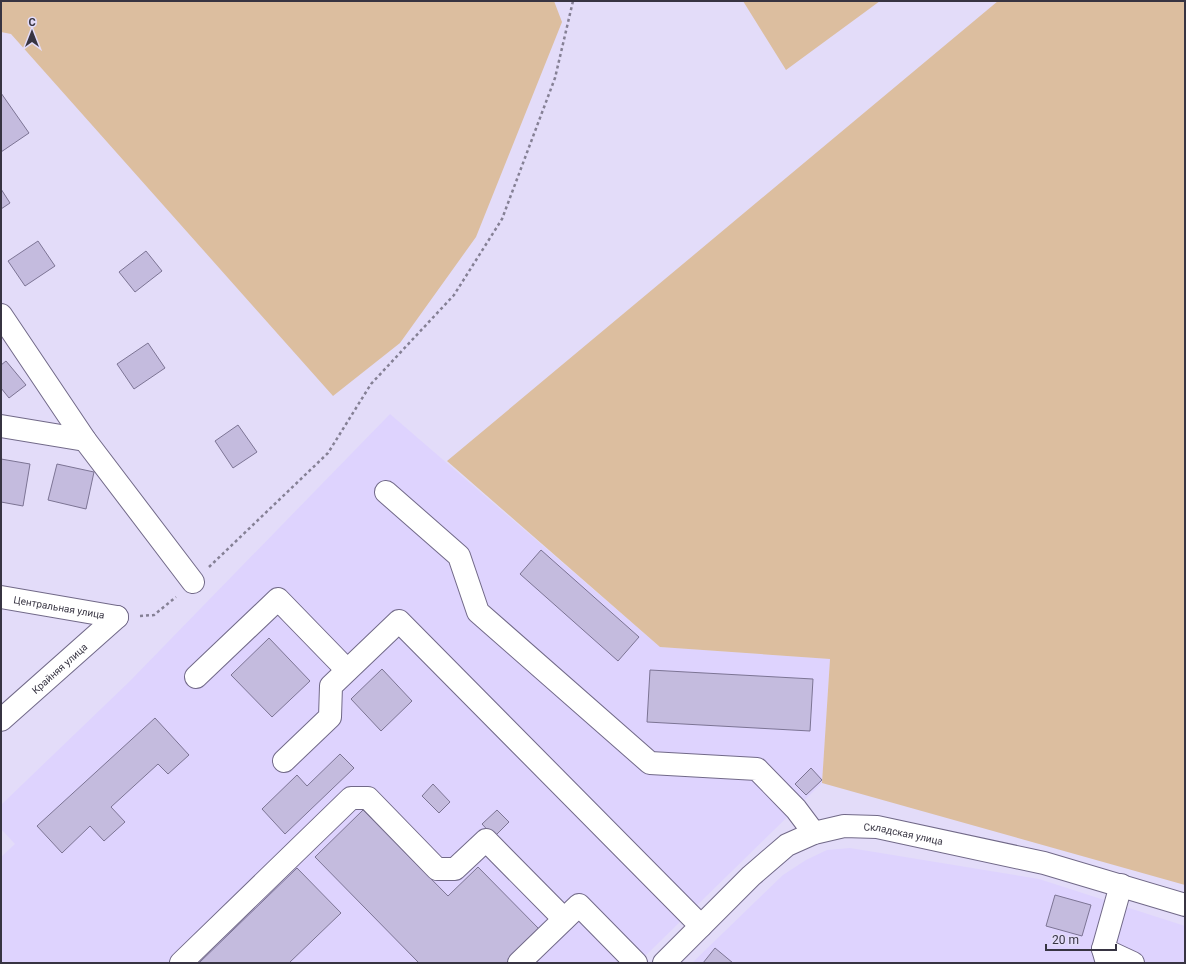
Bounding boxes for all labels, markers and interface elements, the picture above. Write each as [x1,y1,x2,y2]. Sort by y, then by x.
north arrow [12,12,52,52]
text: С [28,16,36,29]
street label: Центральная улица [13,594,106,620]
street label: Крайняя улица [30,641,89,696]
street label: Складская улица [864,821,944,847]
scale bar [1046,926,1116,952]
text: 20 m [1052,933,1079,947]

